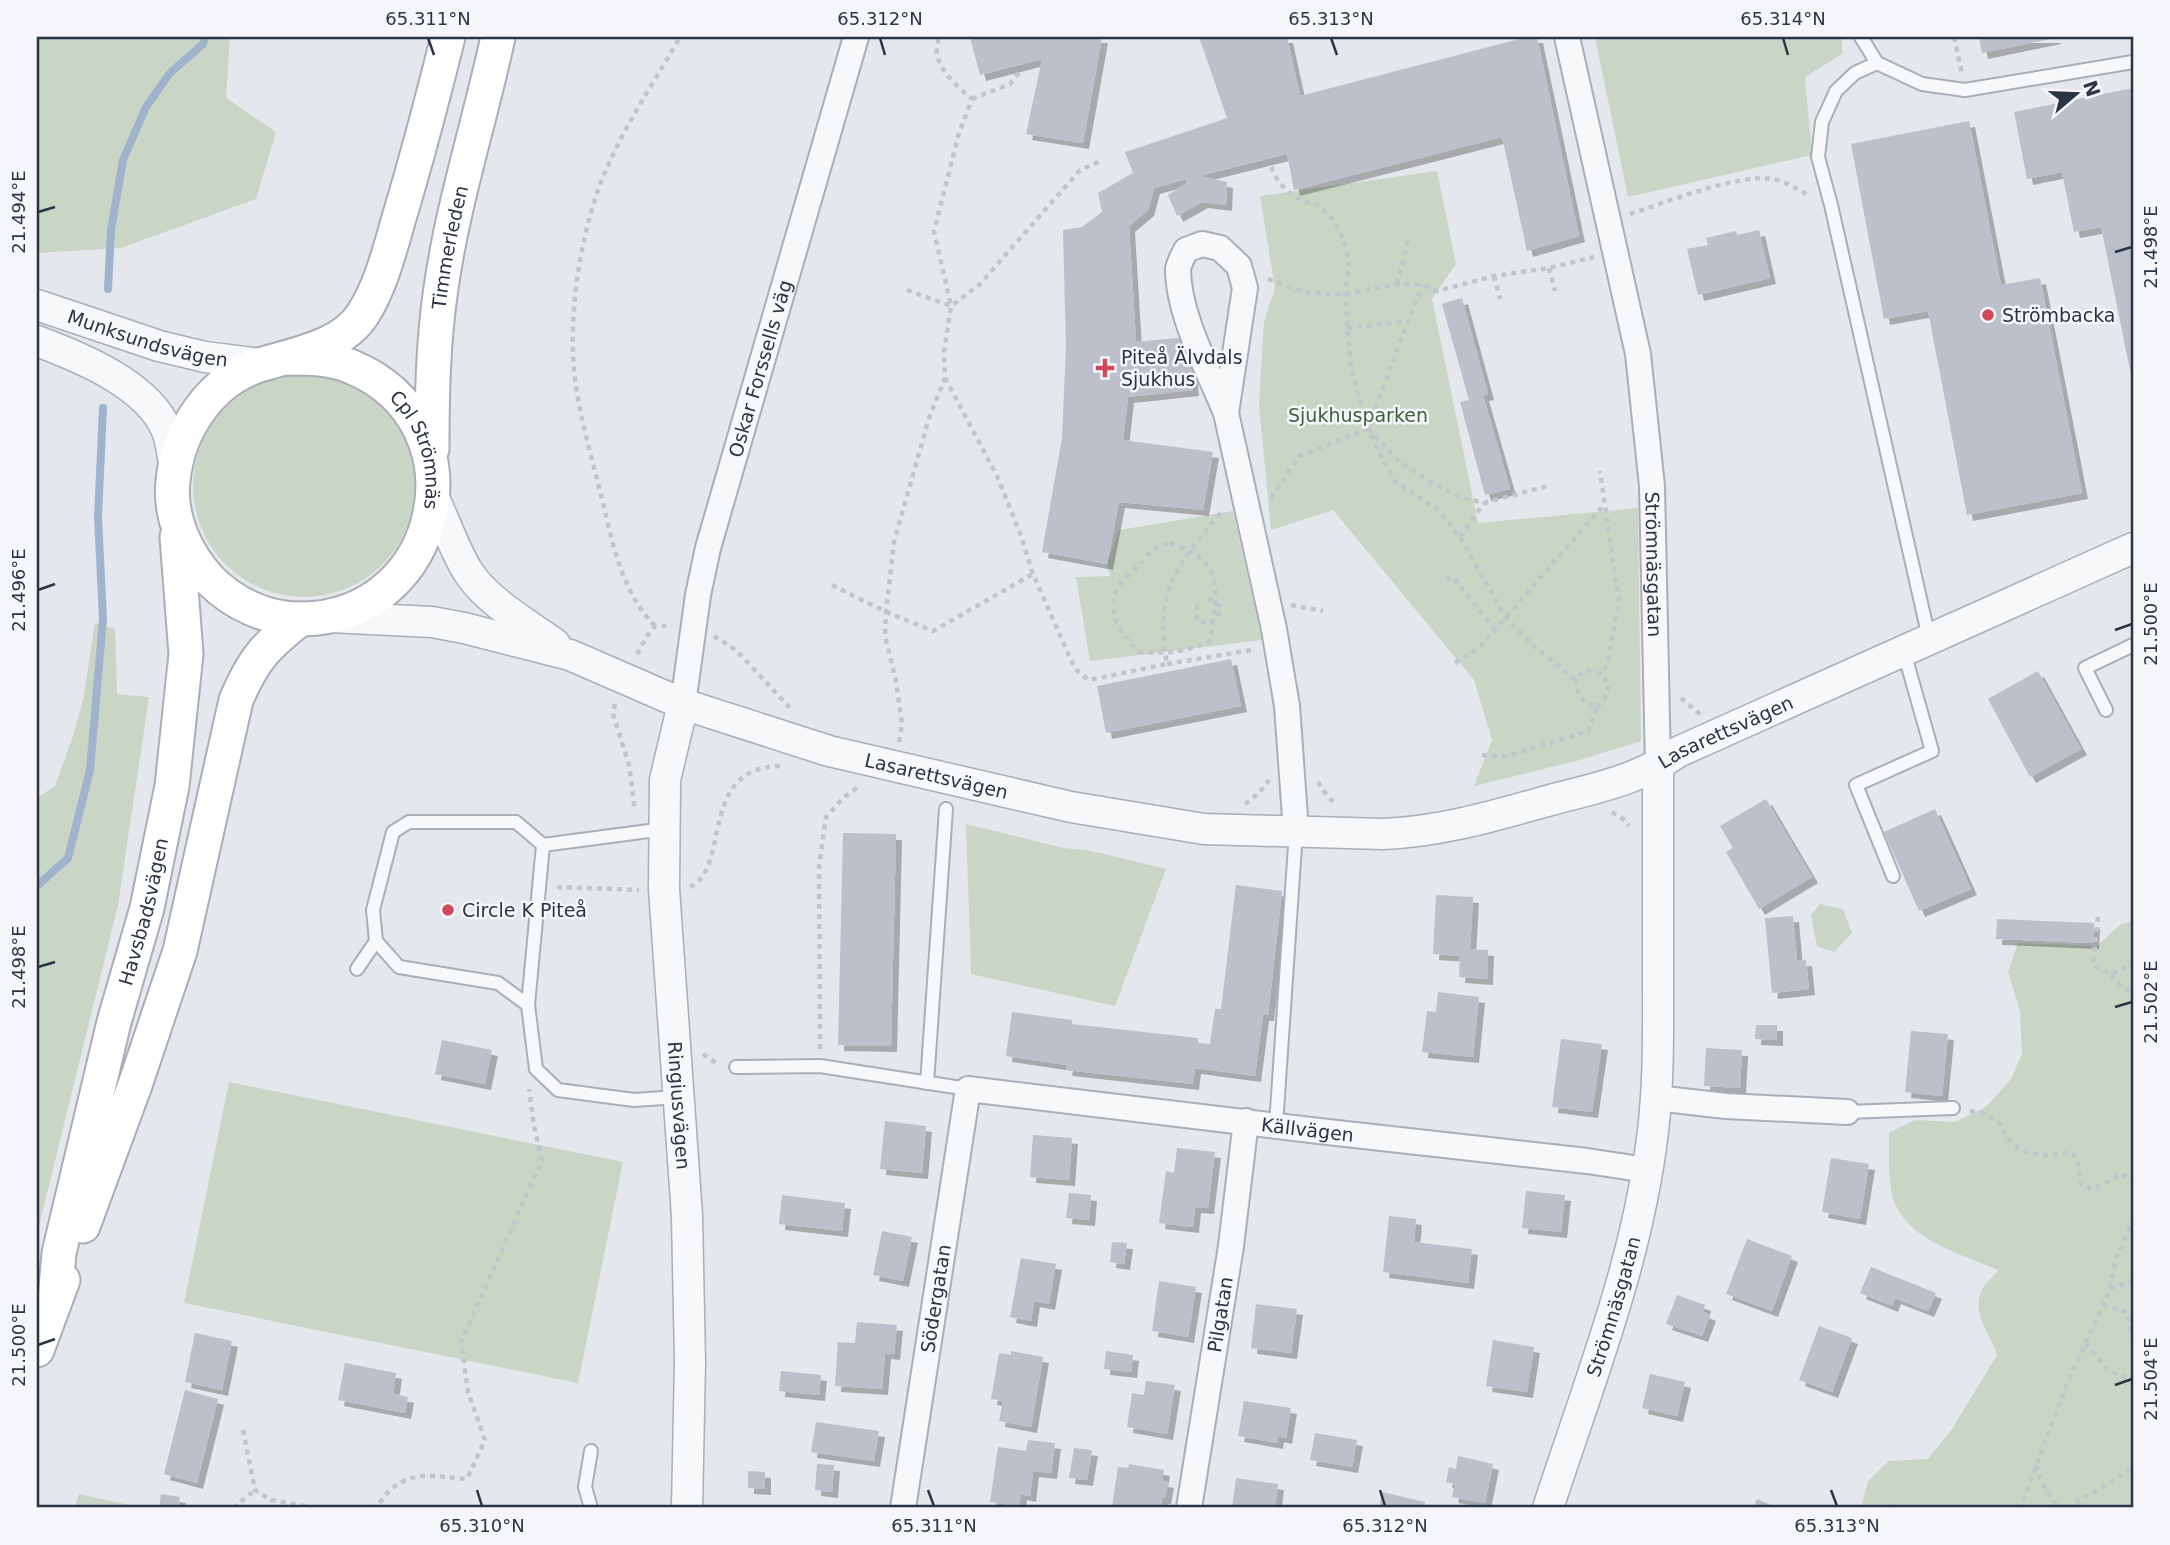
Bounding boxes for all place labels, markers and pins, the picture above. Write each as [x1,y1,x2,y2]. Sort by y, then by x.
place label: Strömbacka [2002,304,2116,326]
marker: Strömbacka [1980,307,1996,323]
place label: Piteå Älvdals Sjukhus [1121,346,1243,390]
marker: Piteå Älvdals Sjukhus [1095,358,1115,378]
place label: Circle K Piteå [462,899,587,921]
marker: Circle K Piteå [440,902,456,918]

